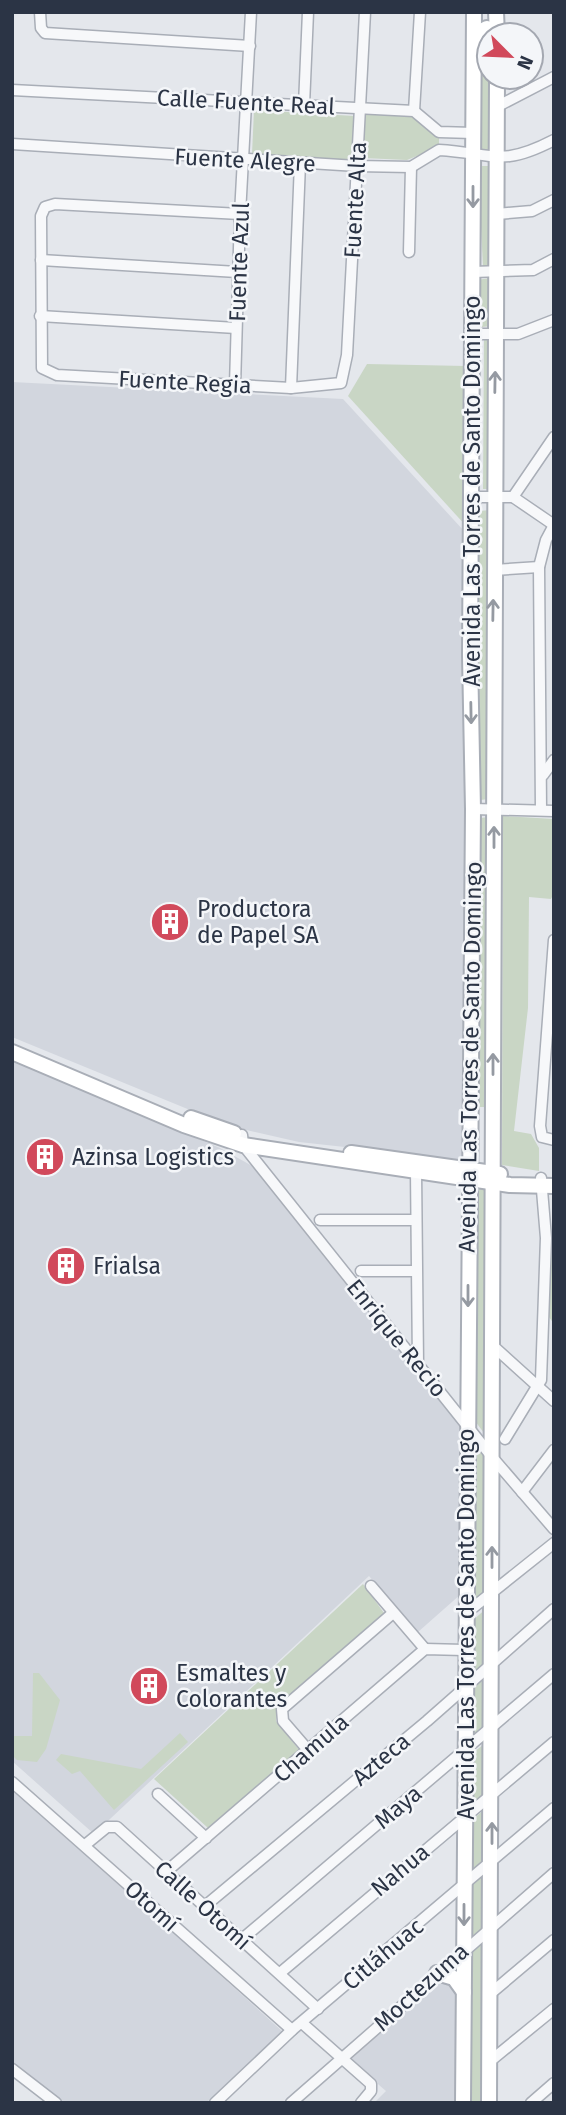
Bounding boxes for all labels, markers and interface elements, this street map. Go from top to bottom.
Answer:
north arrow [475,21,545,91]
text: N [512,52,538,73]
street label: Calle Fuente Real [156,83,336,121]
street label: Fuente Alta [338,141,372,259]
street label: Fuente Alegre [174,142,316,178]
one-way arrow [466,185,480,208]
street label: Fuente Azul [223,202,255,322]
street label: Avenida Las Torres de Santo Domingo [458,295,486,687]
street label: Fuente Regia [118,365,252,399]
one-way arrow [488,371,502,394]
one-way arrow [487,598,500,621]
one-way arrow [464,701,478,724]
one-way arrow [487,826,501,849]
street label: Avenida Las Torres de Santo Domingo [453,861,487,1253]
place label: Productora de Papel SA [197,895,319,949]
building icon: Productora de Papel SA [149,901,191,943]
one-way arrow [486,1053,500,1076]
building icon: Azinsa Logistics [24,1136,66,1178]
place label: Azinsa Logistics [72,1143,234,1171]
building icon: Frialsa [45,1245,87,1287]
place label: Frialsa [93,1252,161,1280]
street label: Enrique Recio [341,1273,453,1403]
one-way arrow [461,1284,475,1307]
street label: Avenida Las Torres de Santo Domingo [452,1428,480,1820]
one-way arrow [485,1545,499,1568]
place label: Esmaltes y Colorantes [176,1659,287,1713]
building icon: Esmaltes y Colorantes [128,1665,170,1707]
street label: Chamula [268,1708,354,1788]
street label: Azteca [346,1727,416,1791]
street label: Maya [368,1779,428,1835]
one-way arrow [485,1822,499,1845]
street label: Nahua [365,1838,435,1902]
street label: Calle Otomí [149,1854,257,1956]
street label: Otomí [119,1874,185,1938]
one-way arrow [457,1903,471,1926]
street label: Citláhuac [337,1912,429,1996]
street label: Moctezuma [368,1937,474,2037]

